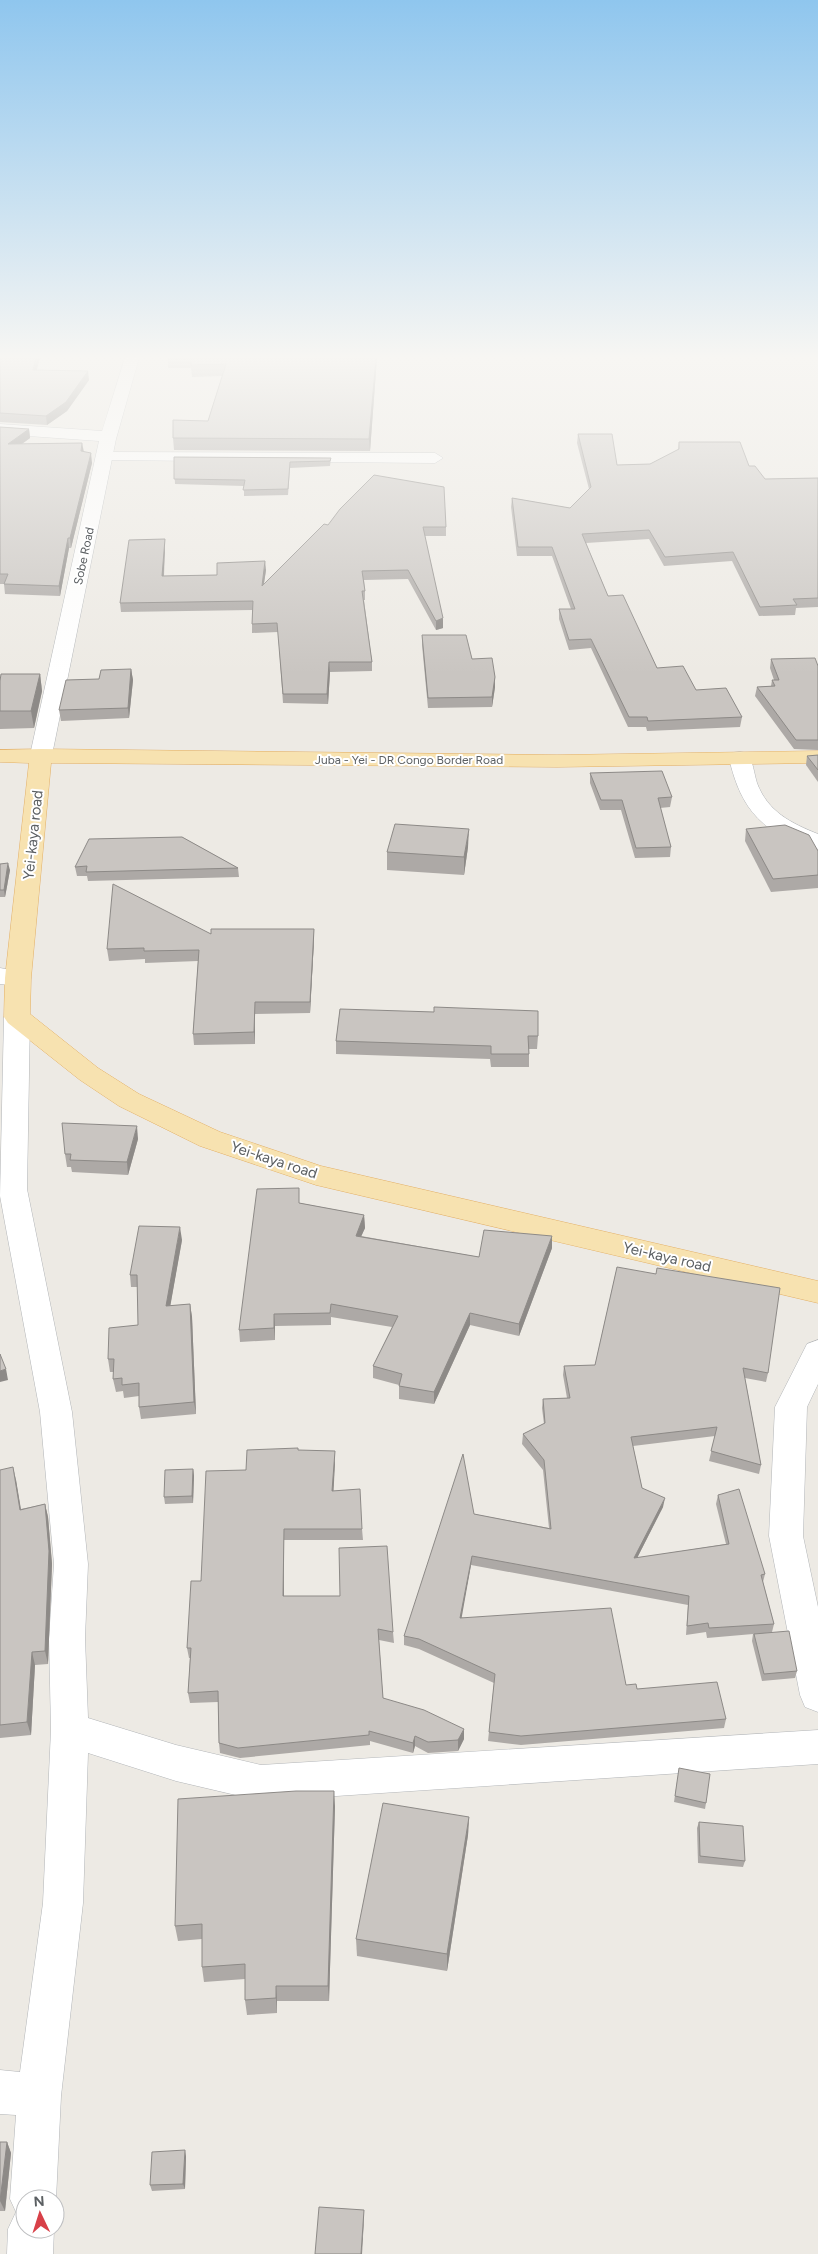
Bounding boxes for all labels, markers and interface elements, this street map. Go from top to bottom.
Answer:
street label: Sobe Road [71,526,97,586]
street label: Juba - Yei - DR Congo Border Road [315,753,503,767]
street label: Yei-kaya road [19,789,47,881]
street label: Yei-kaya road [228,1138,320,1182]
street label: Yei-kaya road [621,1238,713,1276]
north arrow [15,2189,65,2239]
text: N [33,2193,45,2210]

